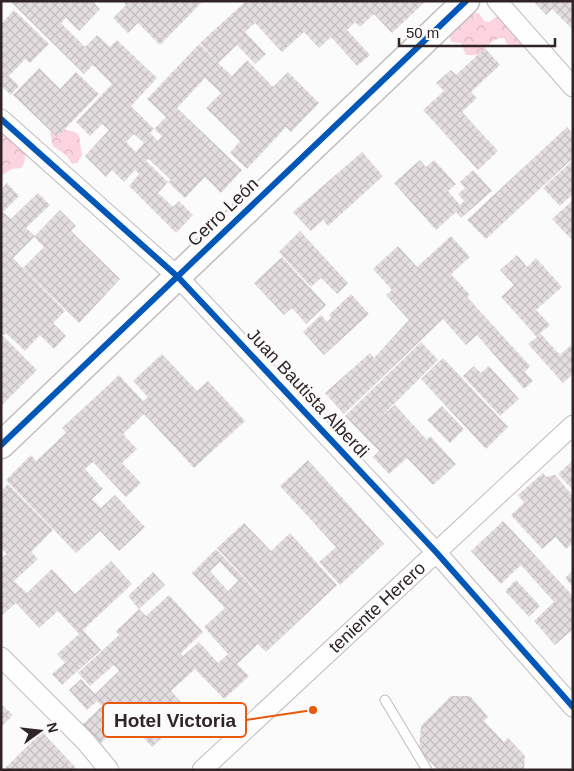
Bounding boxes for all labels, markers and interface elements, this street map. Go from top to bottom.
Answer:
scale bar [399,15,555,47]
text: 50 m [406,24,439,41]
street label: Cerro León [184,174,262,250]
street label: Juan Bautista Alberdi [243,324,373,462]
street label: teniente Herero [325,558,429,657]
callout: Hotel Victoria [103,703,246,737]
north arrow [15,706,65,756]
text: Hotel Victoria [114,710,236,731]
text: N [44,721,62,735]

